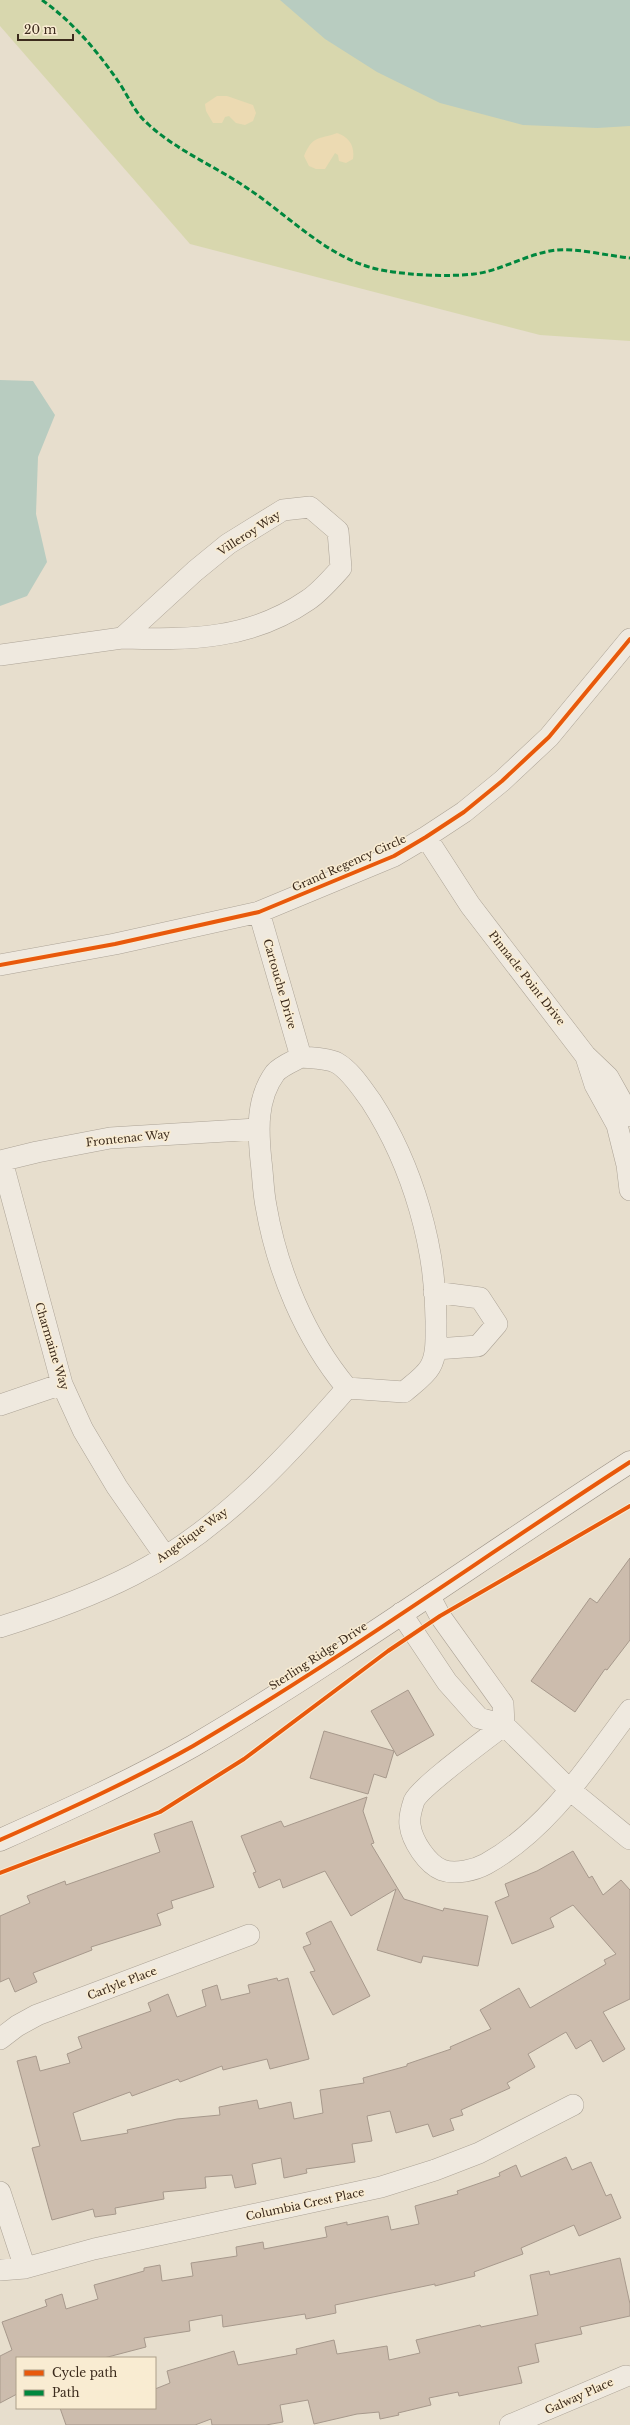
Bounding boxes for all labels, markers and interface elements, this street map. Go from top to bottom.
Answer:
scale bar [18,16,73,42]
text: 20 m [24,22,56,37]
street label: Villeroy Way [214,507,283,559]
street label: Grand Regency Circle [290,831,408,895]
street label: Pinnacle Point Drive [486,928,568,1028]
street label: Cartouche Drive [260,937,300,1031]
street label: Frontenac Way [85,1127,171,1149]
street label: Charmaine Way [32,1301,72,1391]
street label: Angelique Way [153,1504,230,1566]
street label: Sterling Ridge Drive [266,1619,370,1693]
street label: Carlyle Place [85,1963,159,2003]
street label: Columbia Crest Place [244,2185,366,2223]
legend [16,2357,156,2409]
text: Cycle path [52,2365,117,2380]
street label: Galway Place [543,2375,615,2417]
text: Path [52,2385,80,2400]

